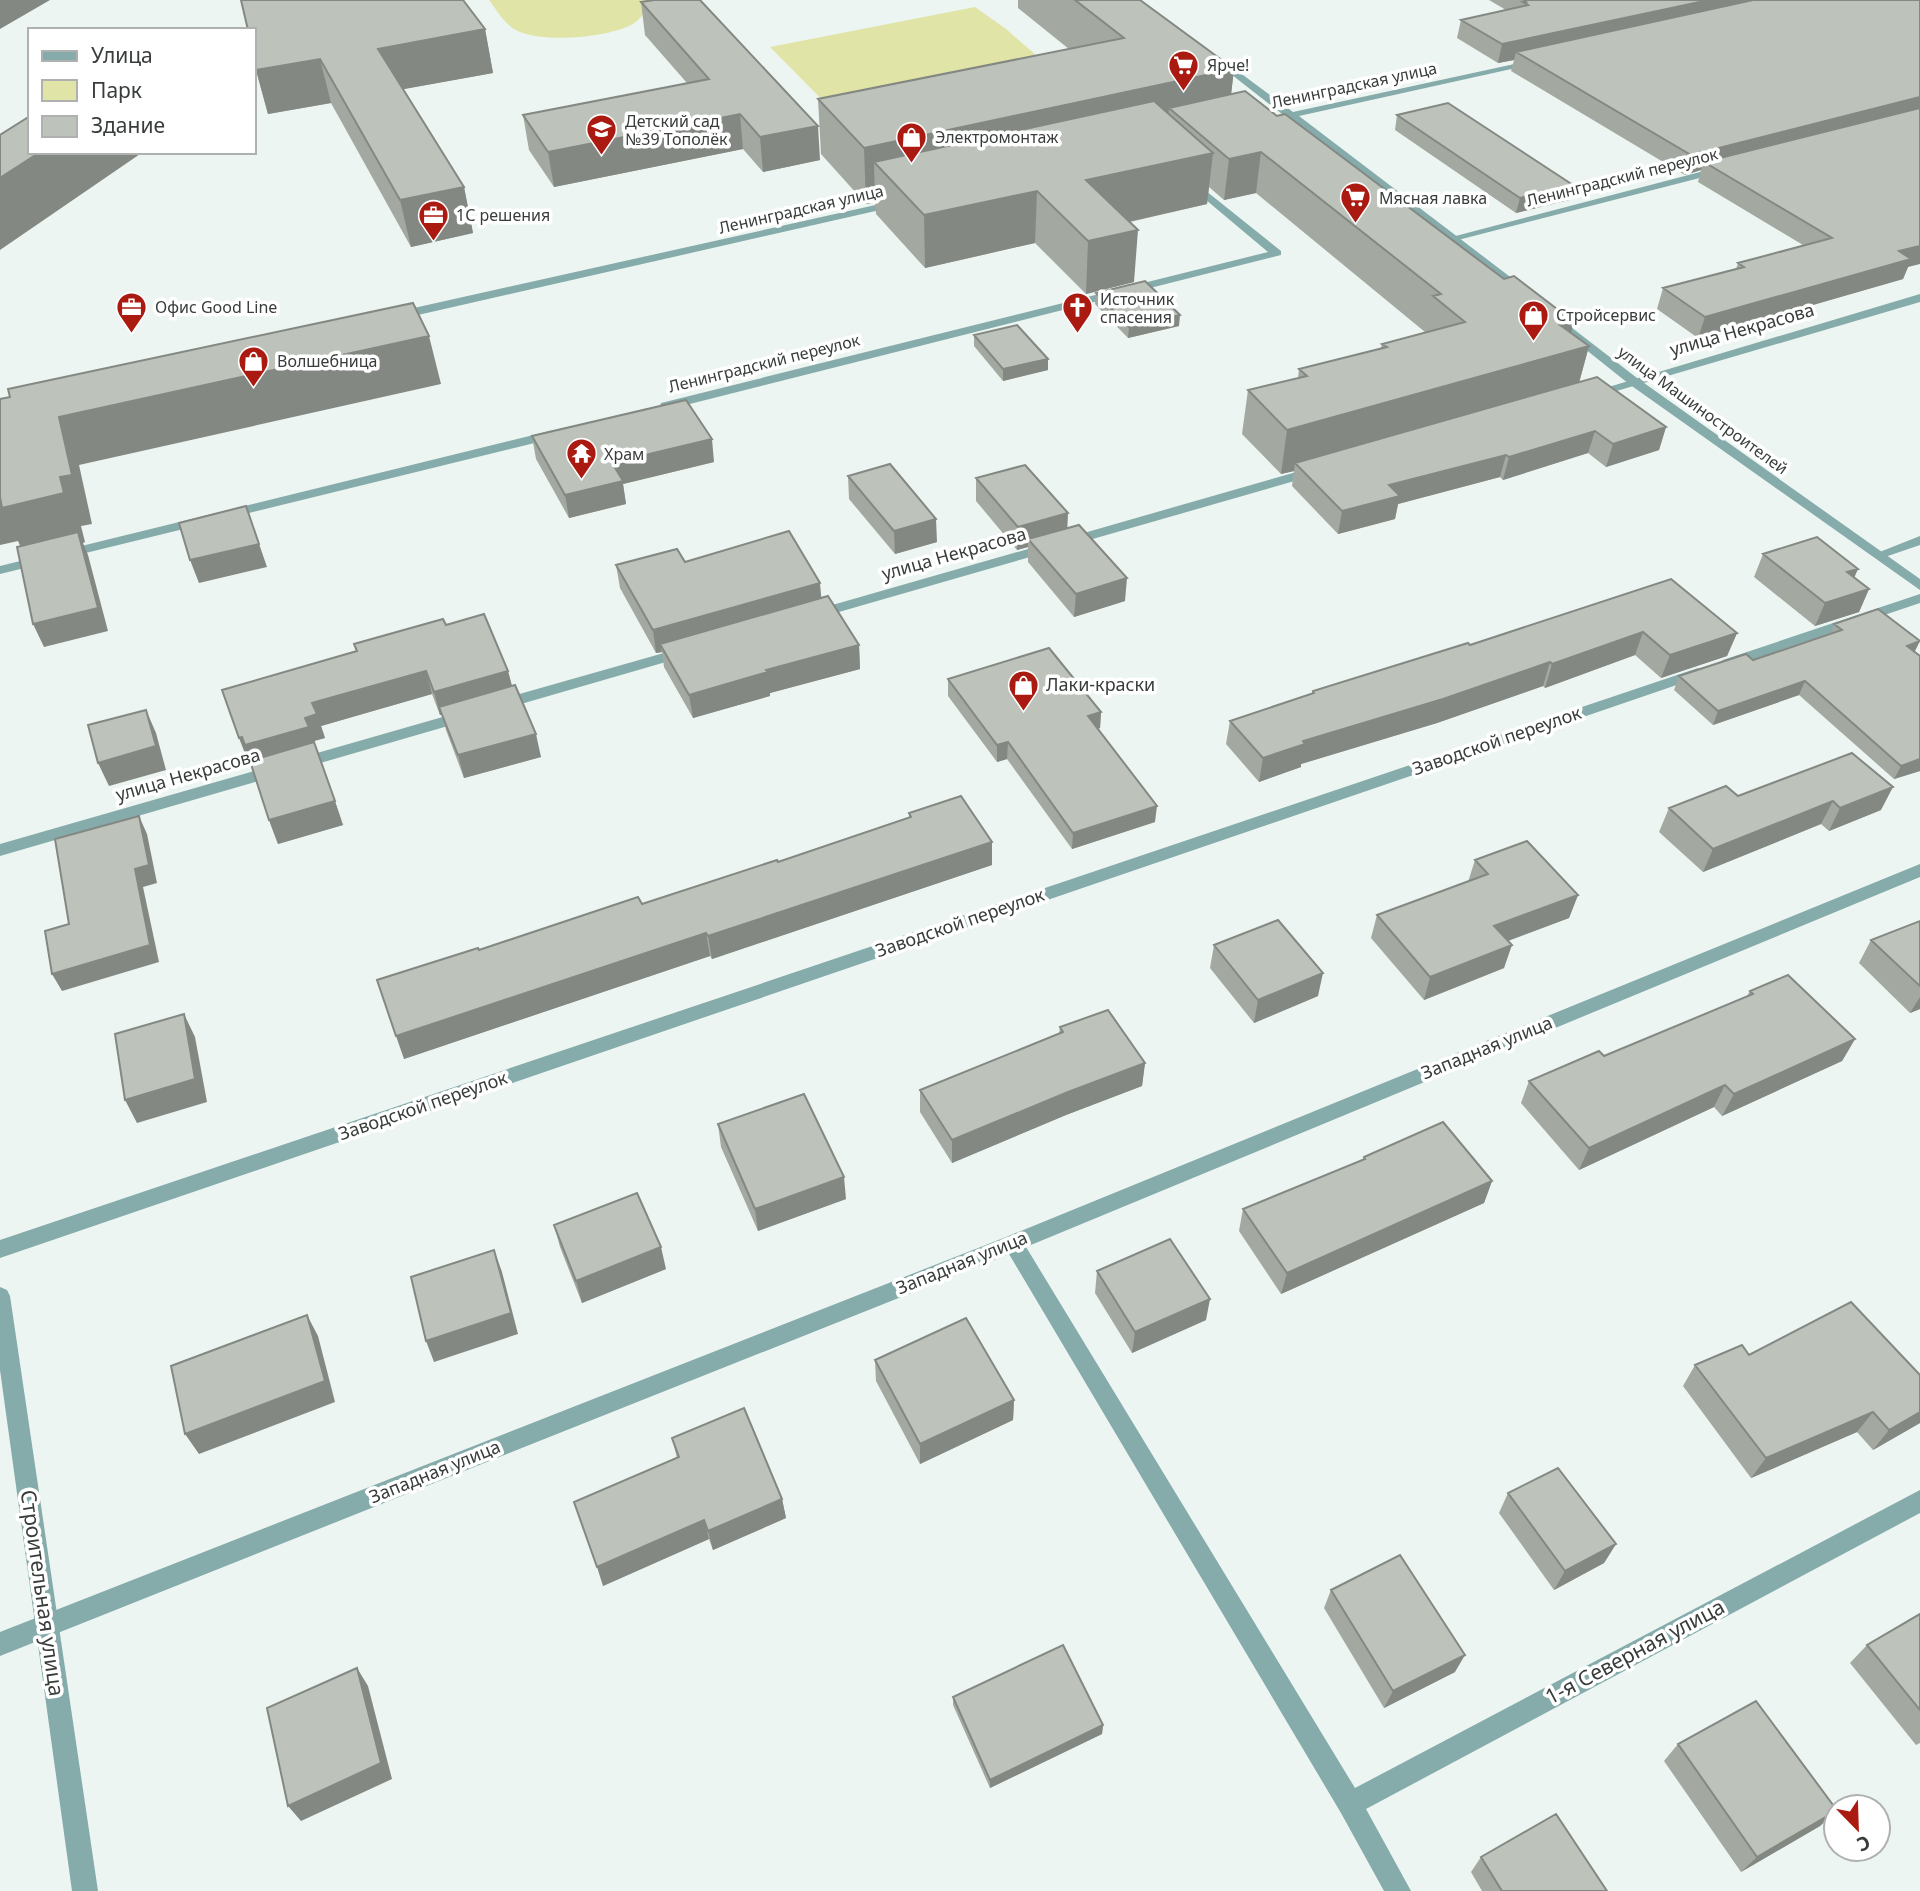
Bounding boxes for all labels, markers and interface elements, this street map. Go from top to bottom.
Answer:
legend [28,28,256,154]
text: Улица [91,41,153,69]
supermarket icon: Ярче! [1167,48,1201,92]
place label: Ярче! [1207,54,1249,76]
street label: Ленинградская улица [1269,57,1439,113]
text: Парк [91,76,142,104]
place label: Детский сад №39 Тополёк [625,110,728,150]
text: Здание [91,111,165,139]
school or university icon: Детский сад №39 Тополёк [585,113,619,157]
shop icon: Электромонтаж [895,120,929,164]
place label: Электромонтаж [935,126,1059,148]
street label: Ленинградский переулок [1524,142,1721,211]
street label: Ленинградская улица [716,179,886,239]
supermarket icon: Мясная лавка [1339,181,1373,225]
place label: Мясная лавка [1379,187,1487,209]
office icon: 1С решения [416,198,450,242]
place label: 1С решения [456,204,550,226]
place label: Источник спасения [1100,288,1175,328]
office icon: Офис Good Line [115,290,149,334]
church icon: Источник спасения [1060,291,1094,335]
place label: Офис Good Line [155,296,277,318]
street label: улица Некрасова [1667,297,1817,361]
shop icon: Стройсервис [1516,298,1550,342]
place label: Стройсервис [1556,304,1656,326]
street label: Ленинградский переулок [666,328,863,397]
street label: улица Машиностроителей [1614,341,1792,479]
shop icon: Волшебница [237,344,271,388]
place label: Волшебница [277,350,377,372]
temple icon: Храм [564,437,598,481]
place label: Храм [604,443,644,465]
street label: улица Некрасова [879,521,1029,585]
shop icon: Лаки-краски [1006,668,1040,712]
place label: Лаки-краски [1046,672,1155,696]
street label: Заводской переулок [1409,700,1585,780]
street label: улица Некрасова [113,742,263,806]
street label: Заводской переулок [872,882,1048,962]
street label: Западная улица [1418,1010,1556,1084]
street label: Заводской переулок [335,1065,511,1145]
street label: Западная улица [893,1225,1031,1299]
street label: Западная улица [366,1434,504,1508]
street label: Строительная улица [15,1488,71,1698]
street label: 1-я Северная улица [1540,1592,1729,1710]
north arrow [1822,1793,1892,1863]
text: С [1853,1829,1874,1858]

